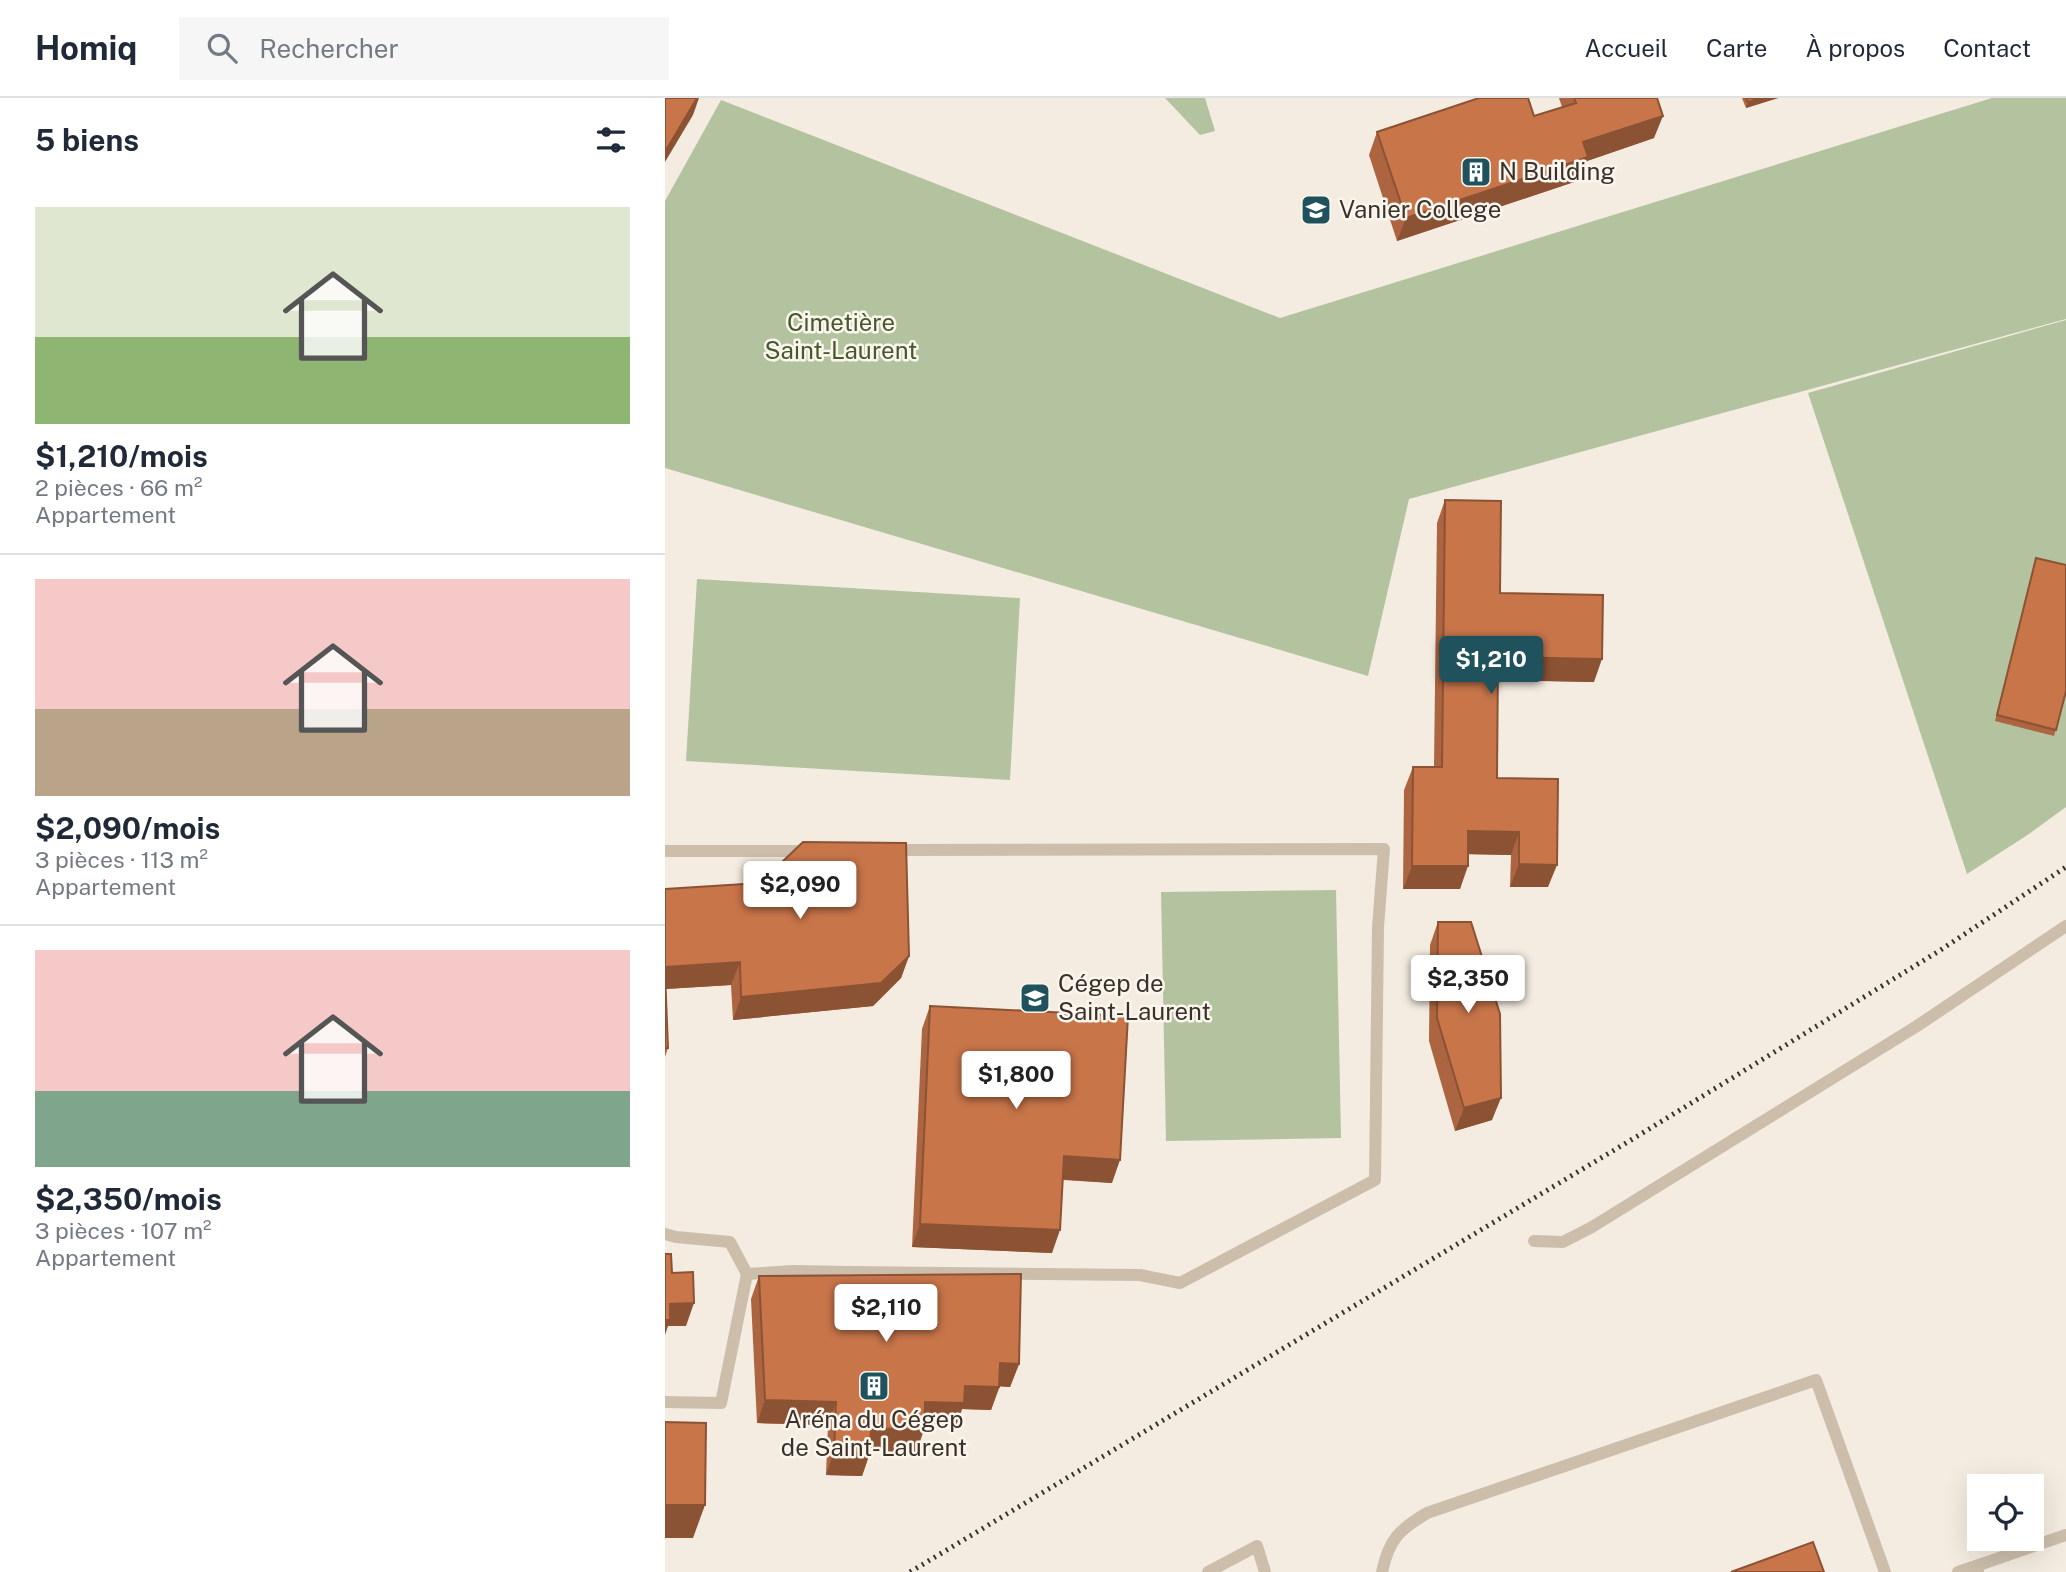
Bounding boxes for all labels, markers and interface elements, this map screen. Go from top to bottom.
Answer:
search box [179,17,669,80]
text: Homiq [35,29,137,67]
icon: search [203,29,241,67]
text: Rechercher [259,33,399,64]
text: Accueil [1585,34,1668,62]
text: Carte [1706,34,1767,62]
text: À propos [1805,34,1905,62]
text: Contact [1943,34,2031,62]
icon: filters [592,121,630,159]
text: 5 biens [35,122,139,158]
building icon: N Building [1459,155,1493,189]
place label: N Building [1499,157,1615,185]
school or university icon: Vanier College [1299,193,1333,227]
place label: Vanier College [1339,195,1501,223]
icon: home [270,253,396,379]
park label: Cimetière Saint-Laurent [765,308,917,364]
text: $1,210/mois [35,438,208,474]
text: 2 pièces · 66 m² [35,474,202,501]
text: Appartement [35,501,176,528]
icon: home [270,625,396,751]
pin: $1,210 [1434,636,1548,696]
text: $1,210 [1455,645,1527,672]
text: $2,090/mois [35,810,220,846]
text: 3 pièces · 113 m² [35,846,208,873]
pin: $2,090 [743,862,857,921]
text: $2,090 [759,870,841,897]
text: Appartement [35,873,176,900]
pin: $2,350 [1411,956,1525,1015]
text: $2,350 [1427,964,1509,991]
place label: Cégep de Saint-Laurent [1058,969,1211,1025]
school or university icon: Cégep de Saint-Laurent [1018,981,1052,1015]
icon: home [270,996,396,1122]
pin: $1,800 [959,1052,1073,1111]
text: $1,800 [978,1060,1054,1087]
text: $2,350/mois [35,1181,222,1217]
text: 3 pièces · 107 m² [35,1217,212,1244]
text: Appartement [35,1244,176,1271]
pin: $2,110 [829,1284,943,1344]
text: $2,110 [850,1293,922,1320]
building icon: Aréna du Cégep de Saint-Laurent [857,1369,891,1403]
place label: Aréna du Cégep de Saint-Laurent [781,1405,967,1461]
map controls [1967,1474,2044,1551]
button: locate [1967,1474,2044,1551]

